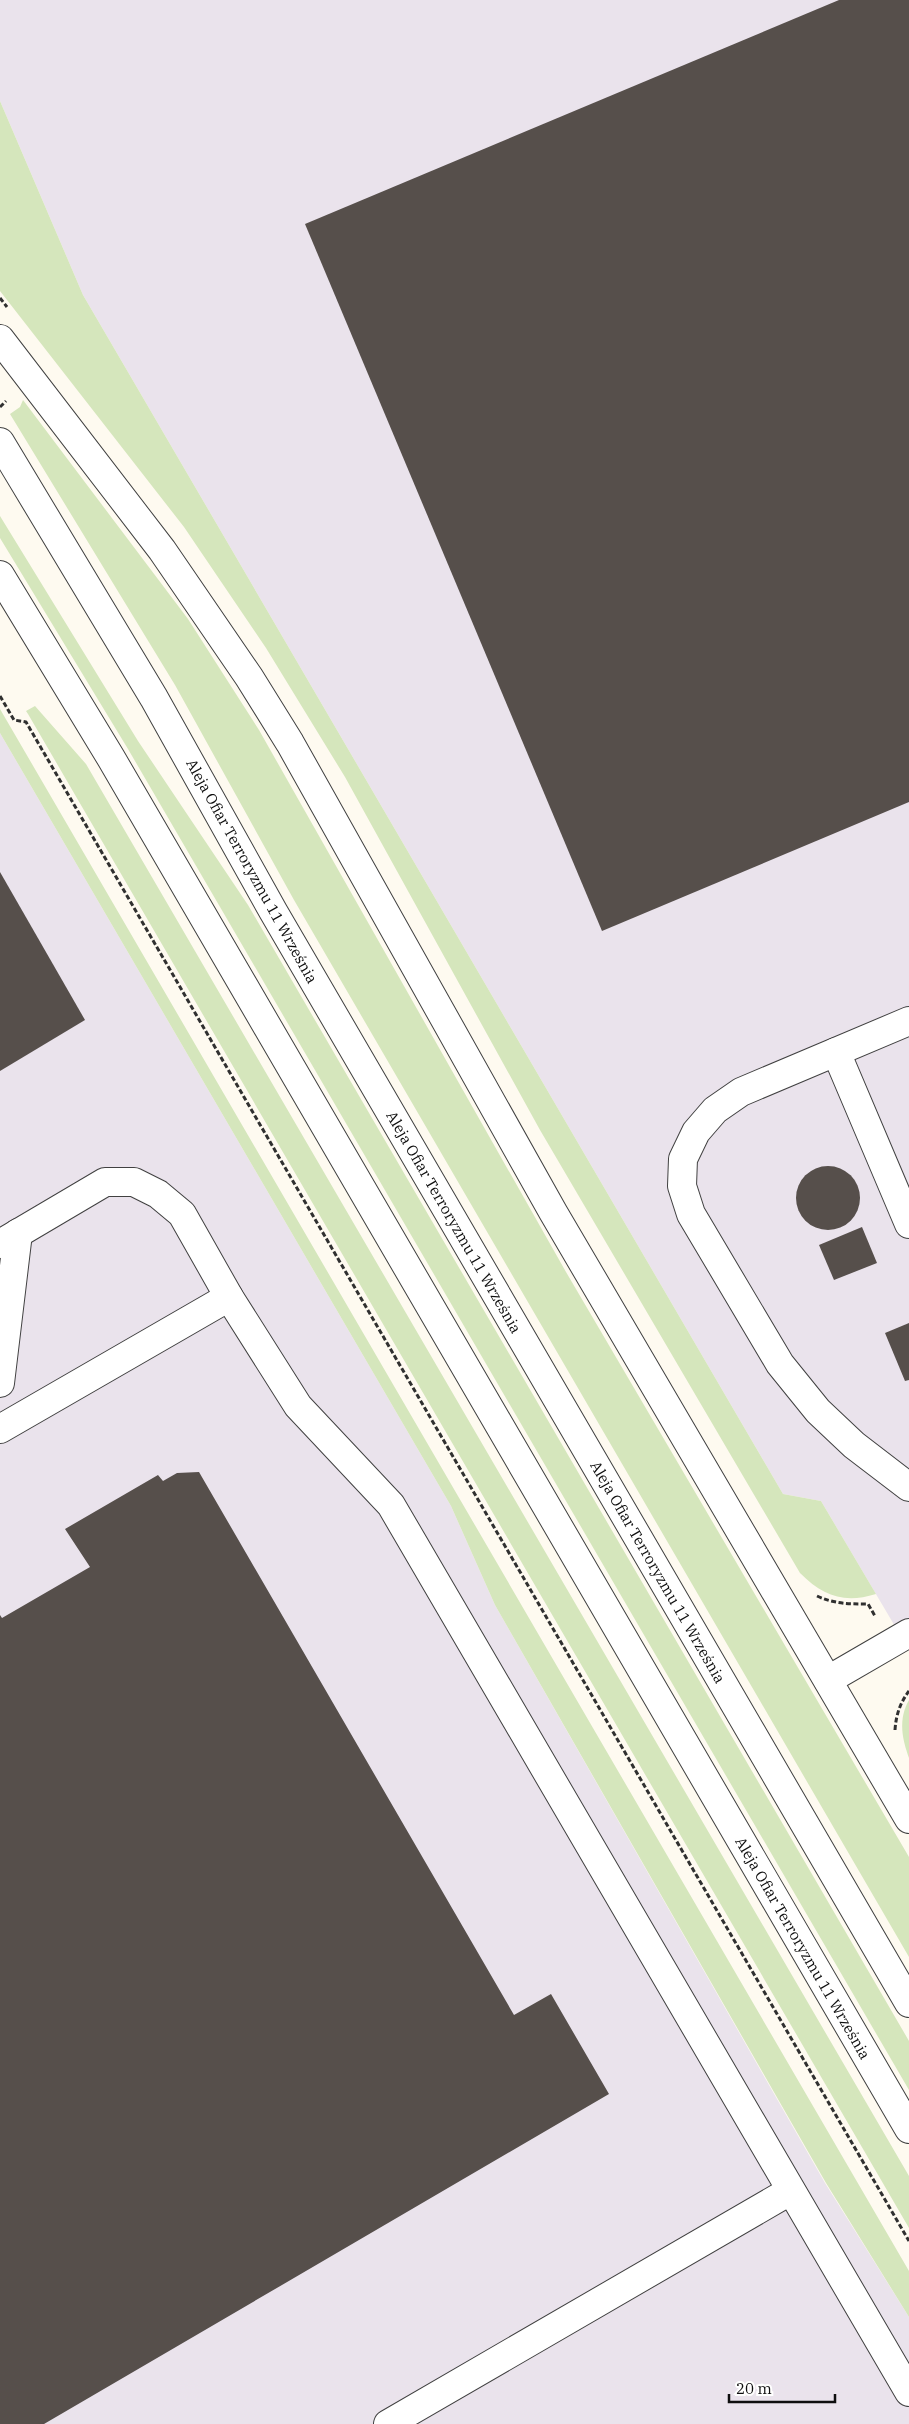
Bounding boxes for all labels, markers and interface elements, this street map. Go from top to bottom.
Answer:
street label: Aleja Ofiar Terroryzmu 11 Września [182,755,322,987]
street label: Aleja Ofiar Terroryzmu 11 Września [382,1107,526,1337]
street label: Aleja Ofiar Terroryzmu 11 Września [586,1457,730,1687]
street label: Aleja Ofiar Terroryzmu 11 Września [731,1833,875,2063]
scale bar [729,2372,835,2404]
text: 20 m [736,2379,772,2398]

